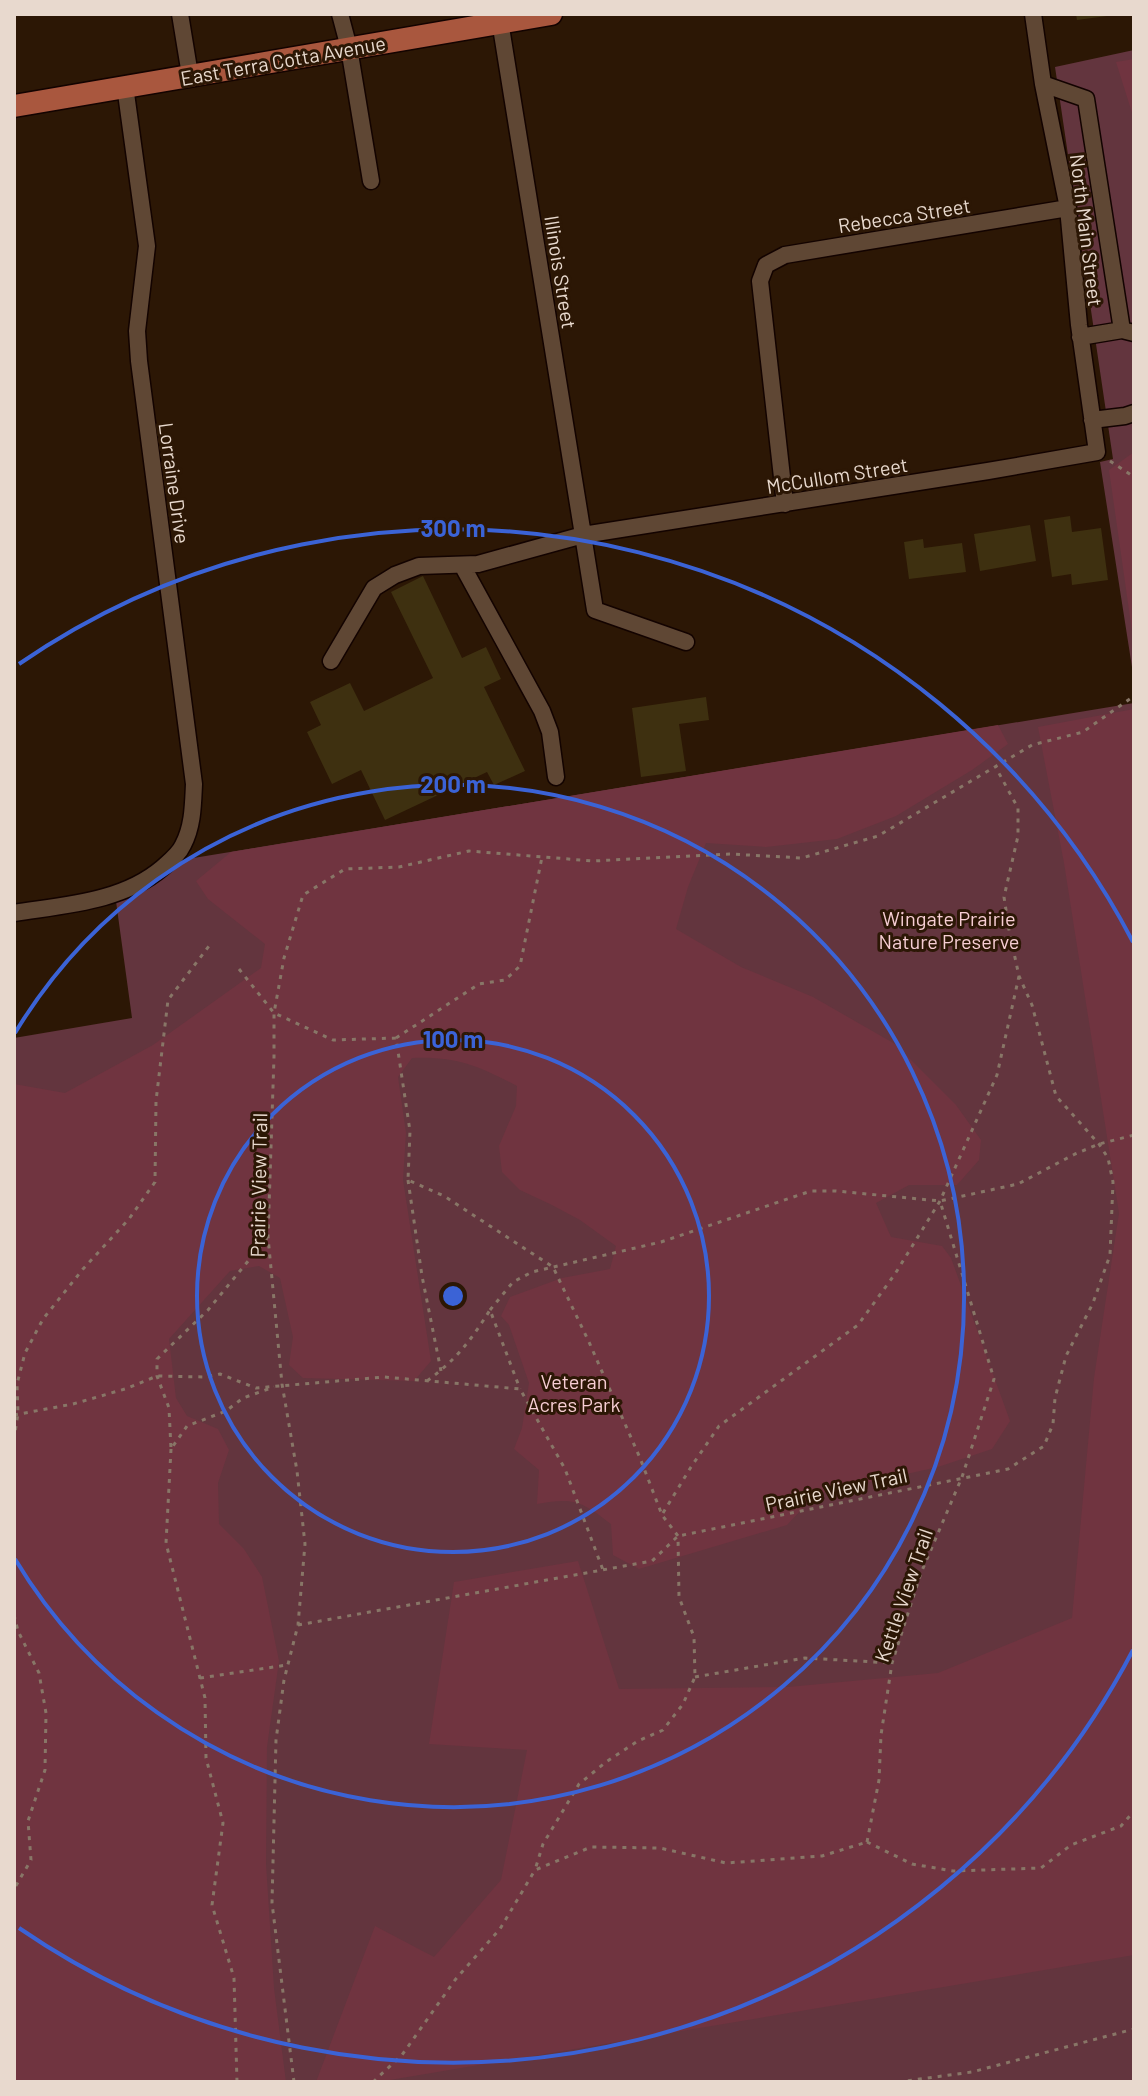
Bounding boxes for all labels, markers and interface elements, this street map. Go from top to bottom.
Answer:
street label: East Terra Cotta Avenue [179,30,387,90]
street label: North Main Street [1066,153,1108,307]
street label: Rebecca Street [836,193,972,237]
street label: Illinois Street [540,214,582,330]
street label: Lorraine Drive [155,421,195,545]
street label: McCullom Street [765,452,909,498]
text: 300 m [420,513,486,542]
text: 200 m [420,769,486,798]
park label: Wingate Prairie Nature Preserve [879,906,1019,953]
text: 100 m [423,1024,483,1053]
street label: Prairie View Trail [245,1112,271,1258]
centre of rings [439,1282,467,1310]
park label: Veteran Acres Park [528,1369,620,1416]
street label: Prairie View Trail [763,1462,909,1516]
street label: Kettle View Trail [869,1525,937,1665]

